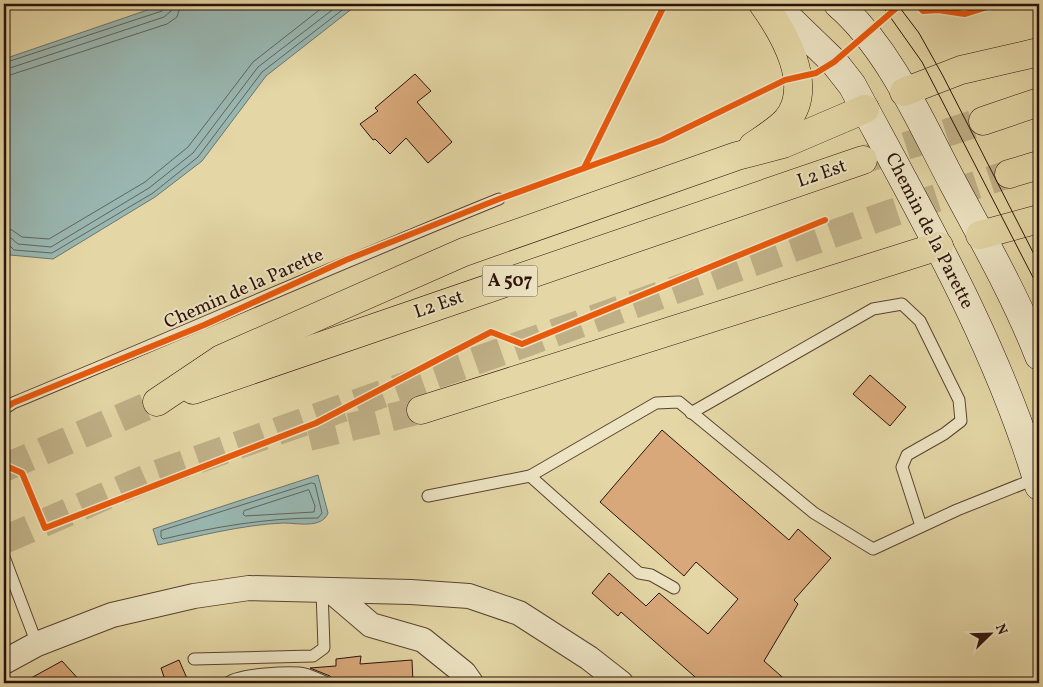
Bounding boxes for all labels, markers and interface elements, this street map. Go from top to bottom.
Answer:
street label: Chemin de la Parette [878,148,980,314]
street label: L2 Est [794,153,851,195]
street label: Chemin de la Parette [160,242,328,336]
road number: A 507 [482,266,538,296]
street label: L2 Est [411,284,468,326]
north arrow [966,610,1016,660]
text: N [990,621,1011,638]

